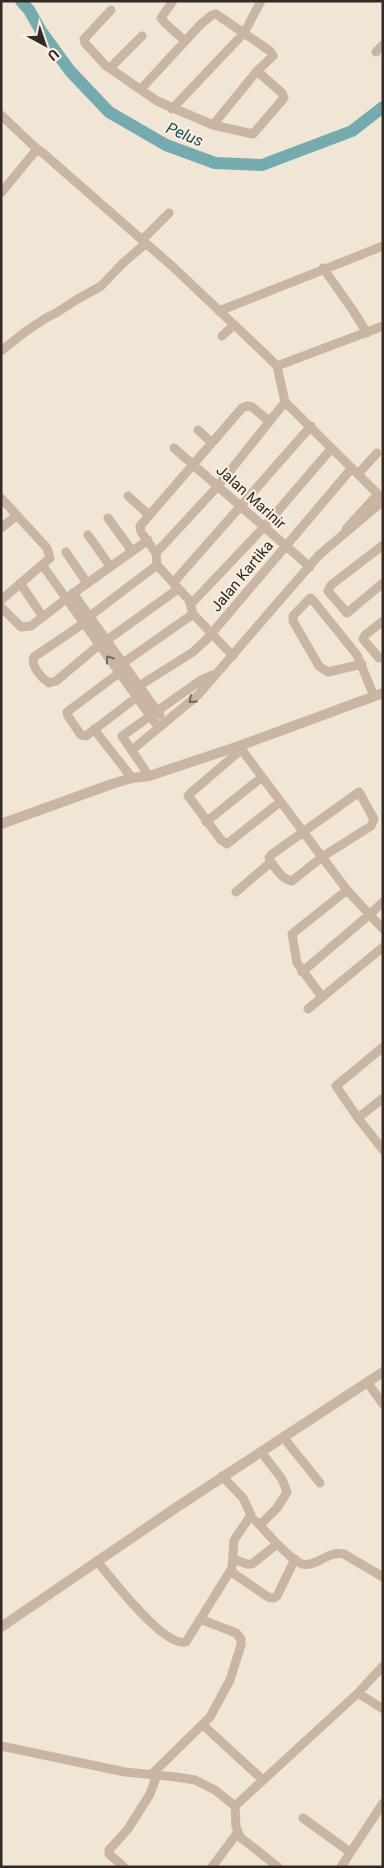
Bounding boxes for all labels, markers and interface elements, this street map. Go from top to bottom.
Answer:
north arrow [20,20,70,70]
text: U [45,46,62,64]
water label: Pelus [163,118,206,151]
street label: Jalan Marinir [213,461,289,533]
street label: Jalan Kartika [207,537,277,615]
one-way arrow [106,655,115,665]
one-way arrow [188,694,197,703]

